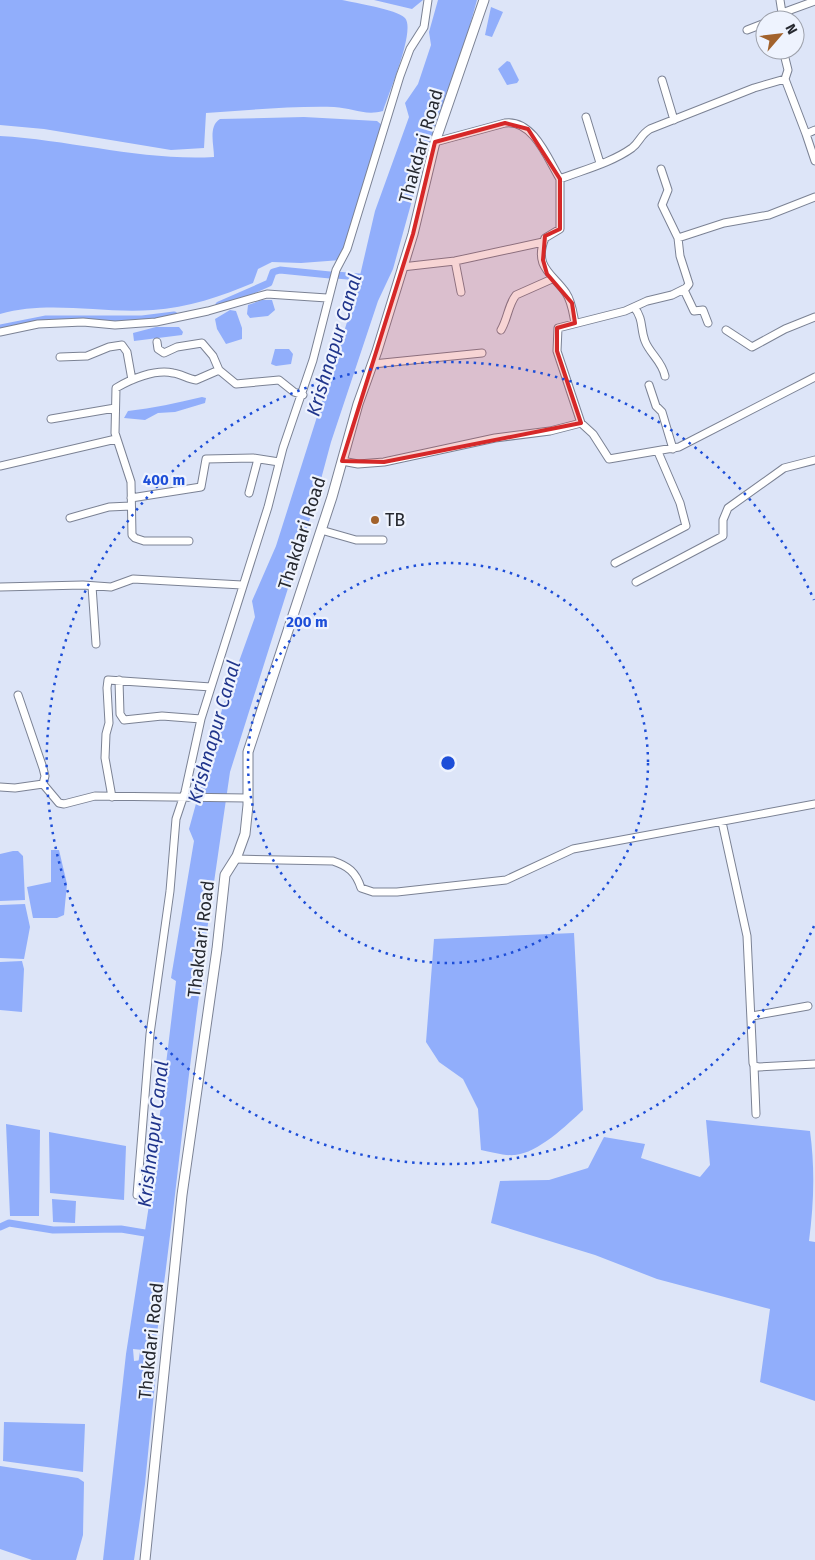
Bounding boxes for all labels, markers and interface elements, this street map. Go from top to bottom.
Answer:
north arrow [755,10,805,60]
text: N [781,21,801,37]
street label: Thakdari Road [394,86,448,206]
water label: Krishnapur Canal [301,271,367,419]
text: 400 m [143,471,185,489]
street label: Thakdari Road [273,474,331,592]
place label: TB [385,509,405,531]
marker: TB [369,514,381,526]
text: 200 m [286,613,328,631]
water label: Krishnapur Canal [183,658,245,806]
centre of rings [439,754,457,772]
street label: Thakdari Road [183,879,219,999]
water label: Krishnapur Canal [133,1059,173,1209]
street label: Thakdari Road [134,1281,168,1401]

